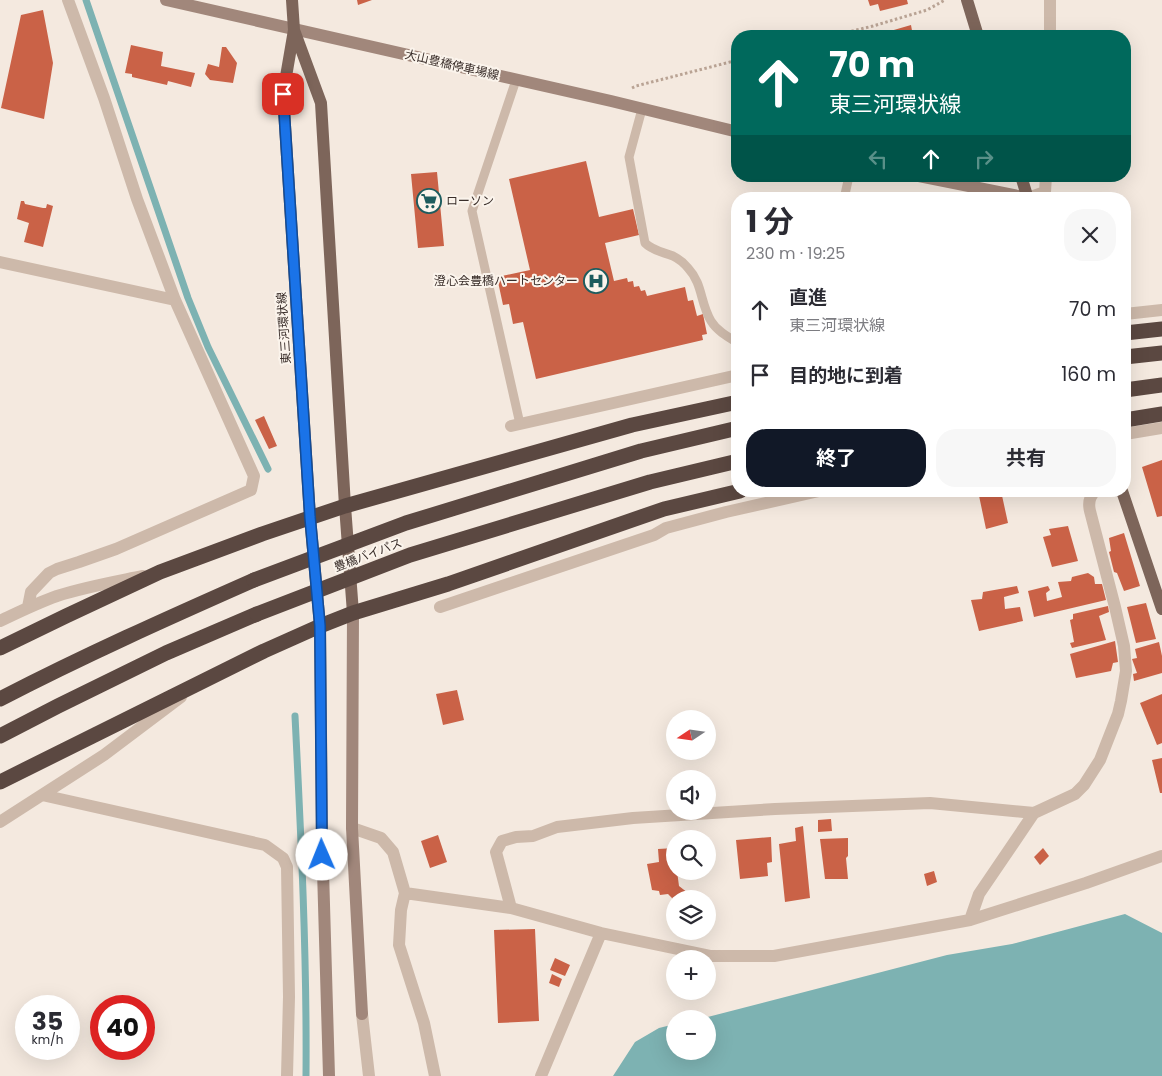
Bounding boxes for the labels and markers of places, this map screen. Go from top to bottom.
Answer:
pin [262,73,304,115]
supermarket icon: ローソン [416,188,442,214]
place label: ローソン [446,192,494,209]
hospital icon: 澄心会豊橋ハートセンター [583,268,609,294]
place label: 澄心会豊橋ハートセンター [434,272,578,289]

